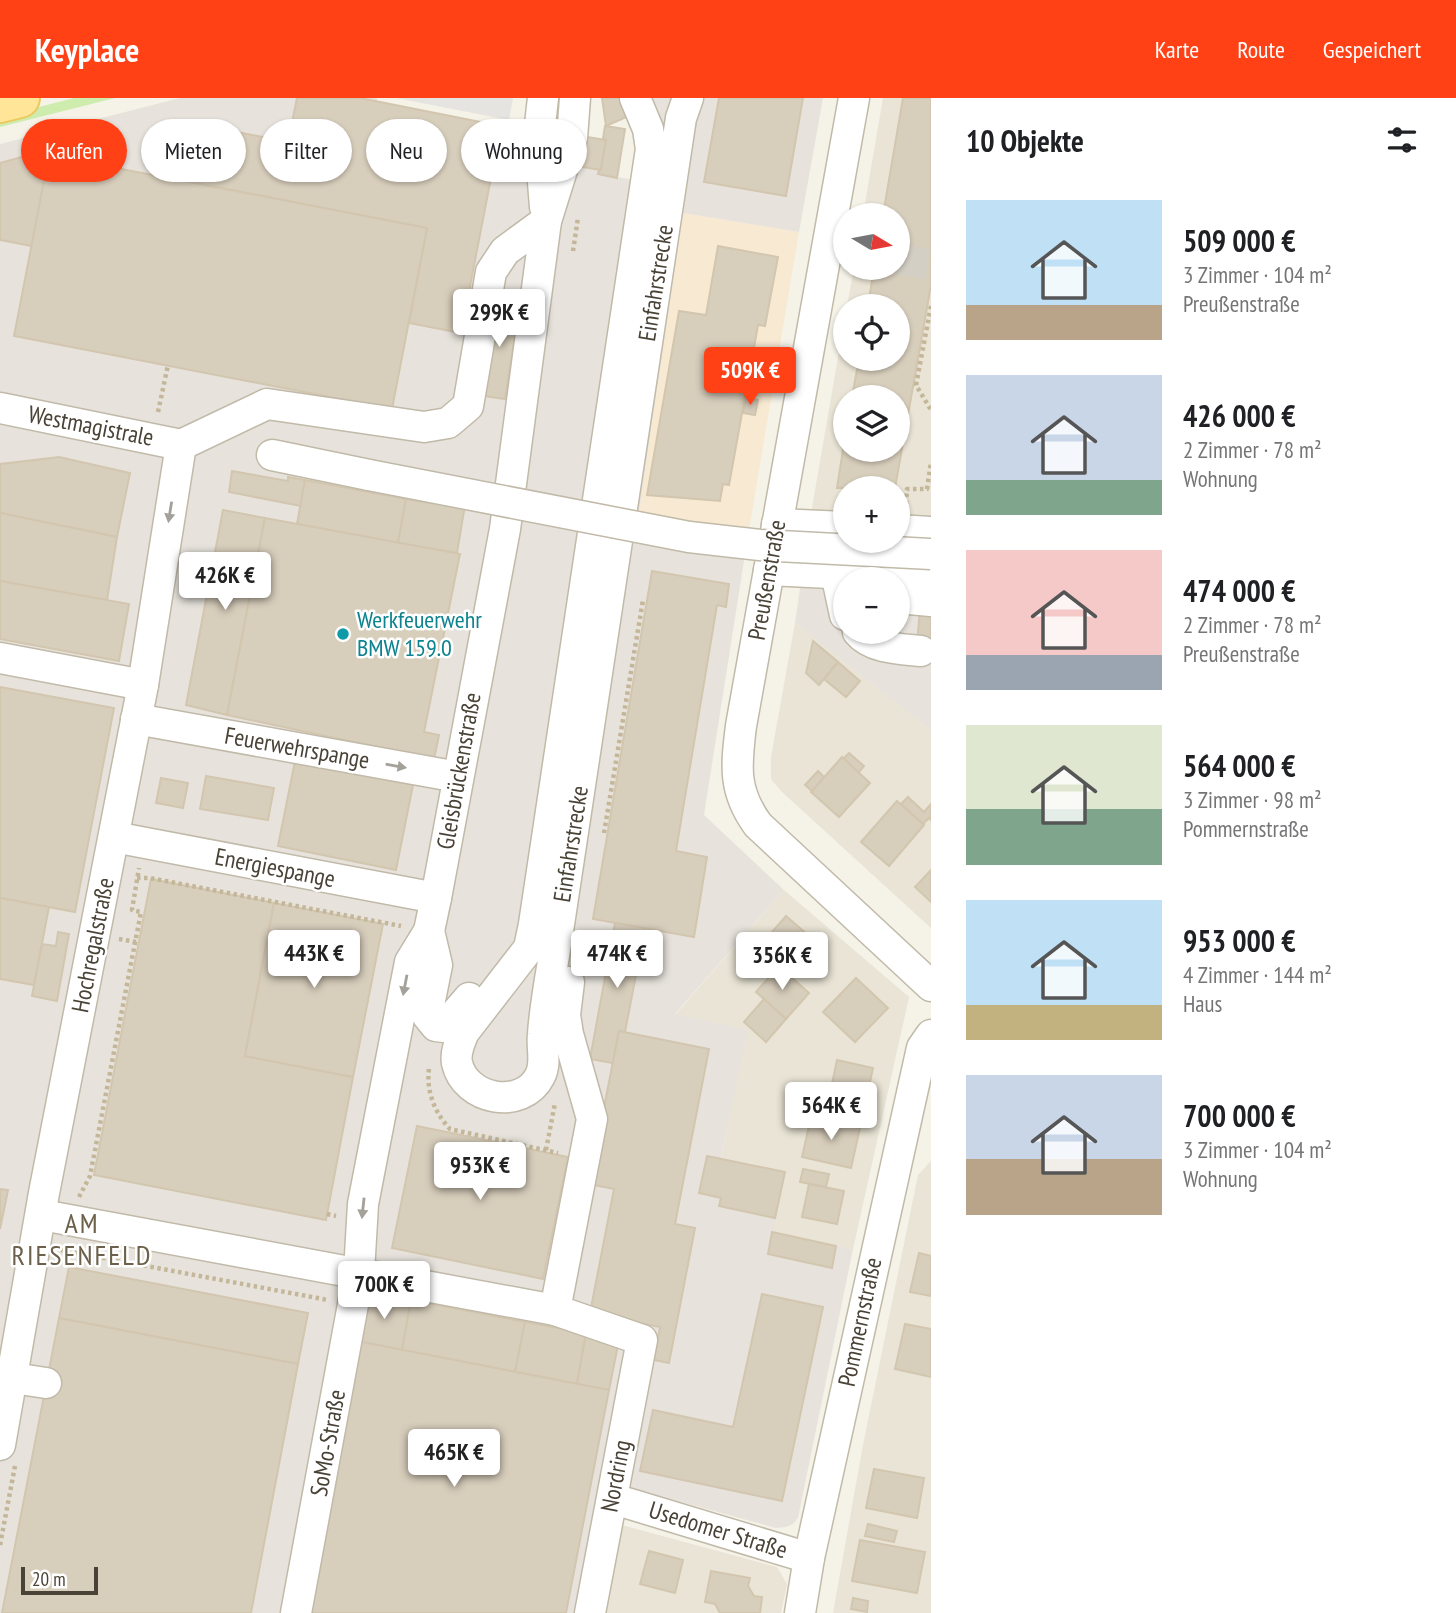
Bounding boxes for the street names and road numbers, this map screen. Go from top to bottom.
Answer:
street label: Einfahrstrecke [631,222,680,343]
street label: Westmagistrale [26,398,156,453]
street label: Preußenstraße [741,517,792,643]
street label: Gleisbrückenstraße [429,690,488,852]
street label: Feuerwehrspange [222,720,372,776]
street label: Einfahrstrecke [546,783,595,904]
street label: Energiespange [212,841,338,894]
street label: Hochregalstraße [64,875,121,1015]
street label: Pommernstraße [831,1254,888,1389]
street label: SoMo-Straße [303,1387,352,1499]
street label: Nordring [593,1437,638,1515]
street label: Usedomer Straße [645,1494,791,1565]

